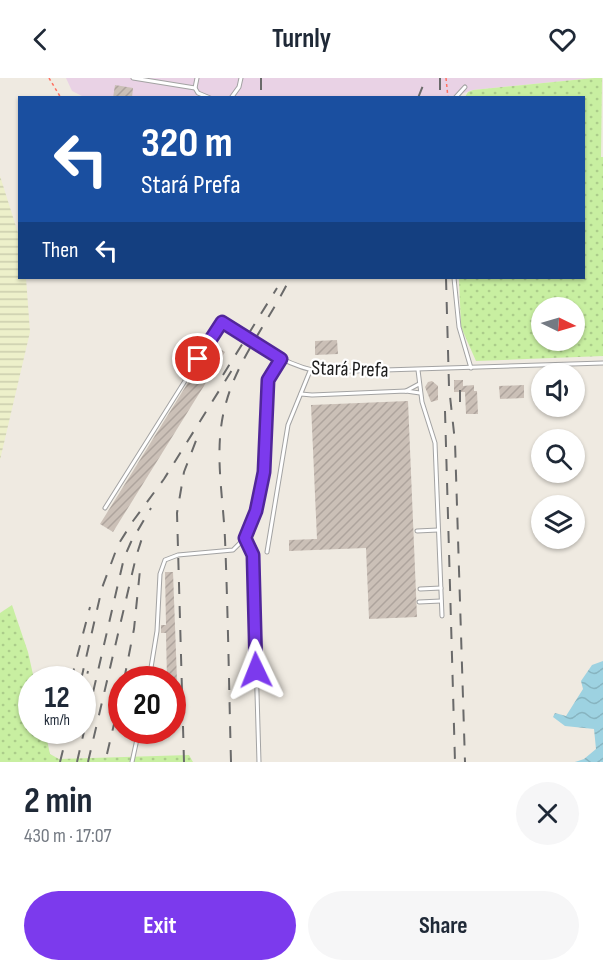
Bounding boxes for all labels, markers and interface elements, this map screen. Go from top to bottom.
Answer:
icon: back [24,23,57,56]
text: Turnly [272,23,331,55]
icon: heart [546,23,579,56]
text: 320 m [141,118,233,169]
icon: left [42,120,120,198]
text: Stará Prefa [141,169,241,201]
icon: left [90,234,123,267]
text: Then [42,237,78,264]
north arrow [531,297,585,351]
map controls [531,297,585,549]
pin [172,333,223,384]
icon: arrive [181,342,214,375]
street label: Stará Prefa [311,355,389,383]
button: sound [531,363,585,417]
button: search [531,429,585,483]
button: layers [531,495,585,549]
position arrow [224,638,288,702]
speed limit sign: 20 [108,666,186,744]
text: 12 [44,680,70,716]
text: km/h [44,711,70,730]
text: 2 min [24,780,93,823]
button: close [516,782,579,845]
text: 430 m · 17:07 [24,824,112,848]
button: Exit [24,891,296,960]
button: Share [308,891,579,960]

